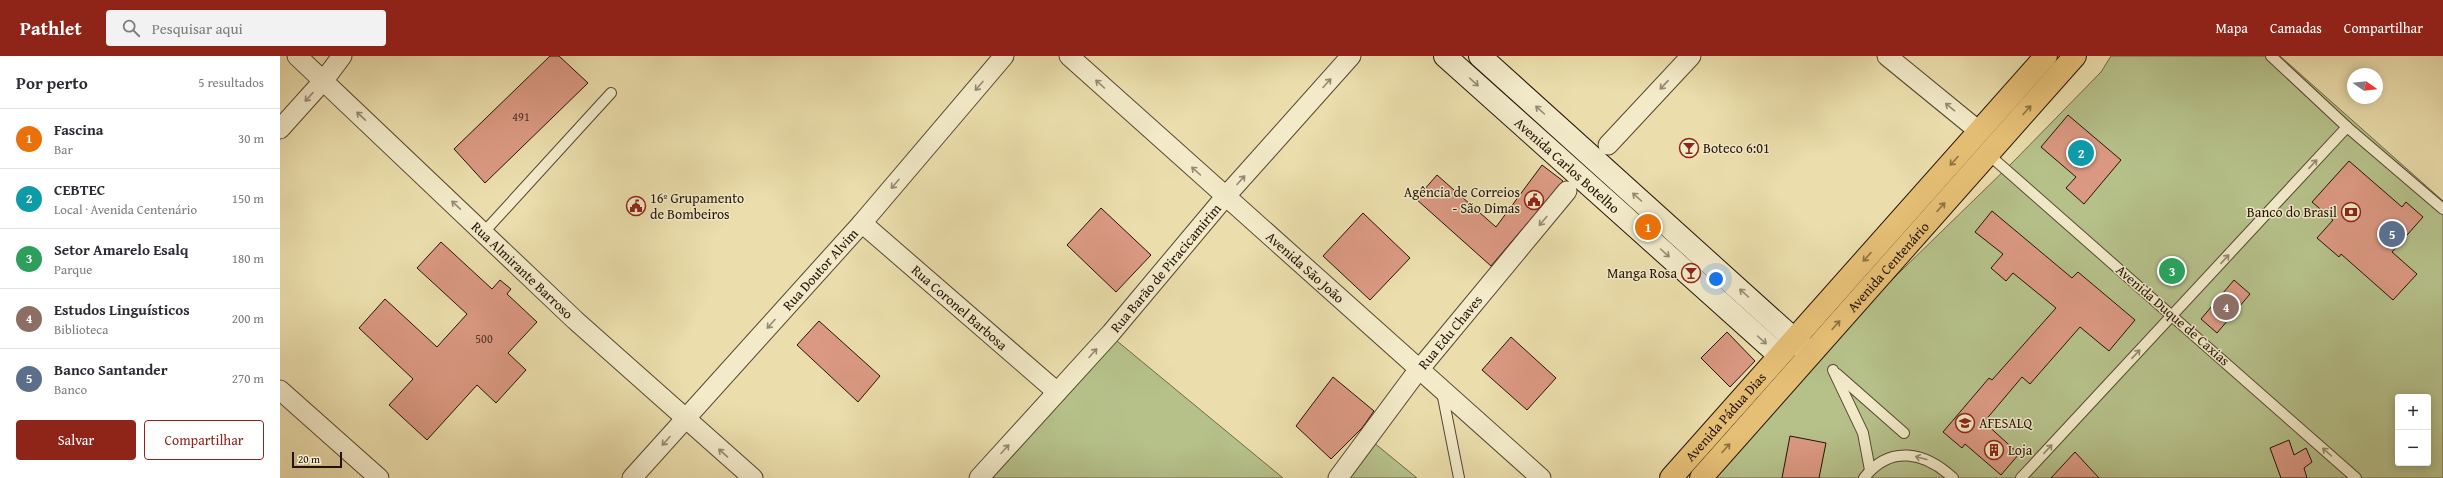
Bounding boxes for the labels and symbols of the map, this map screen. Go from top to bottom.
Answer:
north arrow [2347,68,2383,104]
one-way arrow [1469,77,1479,86]
one-way arrow [1322,78,1331,88]
one-way arrow [1095,79,1105,88]
one-way arrow [975,80,984,90]
one-way arrow [1659,80,1669,90]
one-way arrow [304,92,313,102]
one-way arrow [1944,103,1955,111]
one-way arrow [2023,104,2032,115]
one-way arrow [1535,105,1545,115]
house number: 491 [512,108,530,125]
one-way arrow [356,111,366,120]
street label: Avenida Carlos Botelho [1510,113,1624,218]
bar icon: Boteco 6:01 [1678,137,1700,159]
place label: Boteco 6:01 [1703,138,1770,158]
pin: 2 [2068,138,2094,168]
one-way arrow [1949,155,1958,166]
one-way arrow [2309,159,2318,169]
one-way arrow [1191,166,1201,176]
one-way arrow [1236,174,1245,185]
one-way arrow [890,179,899,190]
place label: Agência de Correios - São Dimas [1404,182,1520,218]
place label: 16º Grupamento de Bombeiros [650,188,744,224]
public building icon: Agência de Correios - São Dimas [1523,189,1545,211]
one-way arrow [1632,193,1642,202]
public building icon: 16º Grupamento de Bombeiros [625,195,647,217]
street label: Rua Barão de Piracicamirim [1106,199,1226,337]
one-way arrow [451,201,461,210]
bank icon: Banco do Brasil [2340,201,2362,223]
one-way arrow [1936,202,1946,212]
place label: Banco do Brasil [2247,202,2337,222]
pin: 1 [1635,212,1661,242]
one-way arrow [1538,215,1547,226]
street label: Rua Almirante Barroso [467,217,578,323]
street label: Avenida Centenário [1842,217,1934,317]
pin: 5 [2379,219,2405,249]
street label: Rua Doutor Alvim [778,223,863,315]
street label: Avenida São João [1262,227,1349,308]
one-way arrow [1660,249,1670,258]
one-way arrow [1862,252,1871,262]
one-way arrow [2220,253,2229,264]
pin: 3 [2159,256,2185,286]
street label: Rua Coronel Barbosa [907,260,1012,355]
street label: Avenida Duque de Caxias [2112,260,2234,370]
bar icon: Manga Rosa [1680,262,1702,284]
place label: Manga Rosa [1607,263,1677,283]
your location [1706,269,1726,289]
one-way arrow [1738,289,1749,298]
street label: Rua Edu Chaves [1413,291,1487,374]
pin: 4 [2213,292,2239,322]
one-way arrow [767,319,776,329]
one-way arrow [1832,320,1841,330]
house number: 500 [475,330,493,347]
one-way arrow [1757,335,1767,344]
one-way arrow [1088,348,1097,358]
one-way arrow [2131,349,2141,359]
street label: Avenida Pádua Dias [1680,368,1771,466]
school or university icon: AFESALQ [1954,412,1976,434]
place label: AFESALQ [1979,413,2034,433]
one-way arrow [661,436,670,446]
building icon: Loja [1983,439,2005,461]
place label: Loja [2008,440,2033,460]
one-way arrow [1721,443,1730,453]
one-way arrow [1000,444,1010,454]
one-way arrow [2043,444,2053,454]
one-way arrow [2322,447,2332,457]
one-way arrow [718,448,729,457]
scale bar [292,450,342,469]
one-way arrow [1914,453,1927,461]

